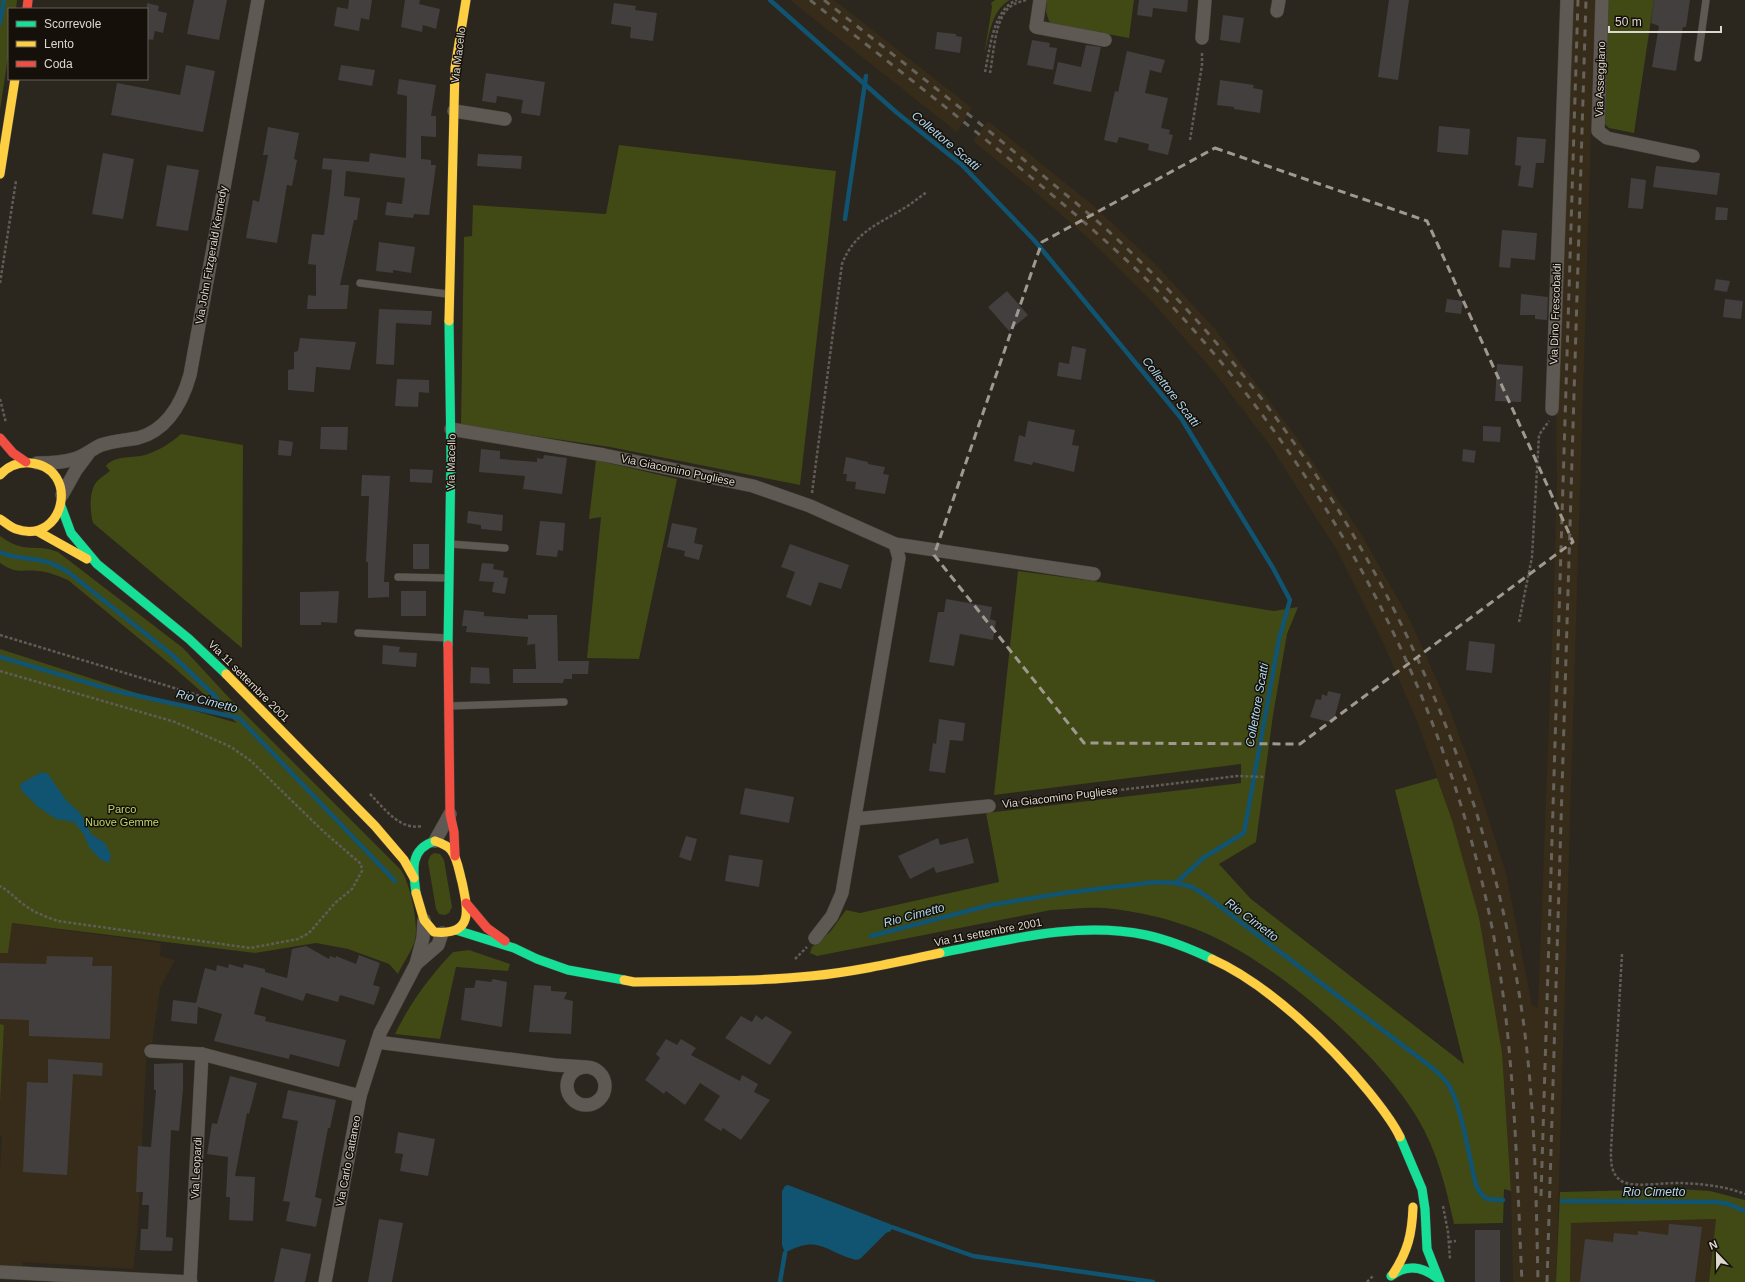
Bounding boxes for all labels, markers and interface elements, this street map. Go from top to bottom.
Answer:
legend [8,8,148,80]
scale bar [1609,8,1721,34]
text: 50 m [1615,15,1642,29]
text: Scorrevole [44,17,102,31]
street label: Via Macello [449,26,467,84]
text: Lento [44,37,74,51]
street label: Via Asseggiano [1593,41,1607,117]
text: Coda [44,57,73,71]
water label: Collettore Scatti [909,108,983,174]
street label: Via John Fitzgerald Kennedy [193,184,229,325]
street label: Via Dino Frescobaldi [1547,263,1563,365]
water label: Collettore Scatti [1139,354,1203,430]
street label: Via Macello [445,434,457,490]
street label: Via Giacomino Pugliese [620,452,736,488]
street label: Via 11 settembre 2001 [206,638,292,724]
water label: Collettore Scatti [1243,662,1271,748]
water label: Rio Cimetto [175,687,239,715]
street label: Via Giacomino Pugliese [1001,784,1119,810]
park label: Parco Nuove Gemme [85,803,159,828]
water label: Rio Cimetto [1223,896,1282,945]
water label: Rio Cimetto [882,900,946,930]
street label: Via 11 settembre 2001 [933,916,1043,948]
street label: Via Carlo Cattaneo [333,1114,363,1208]
street label: Via Leopardi [188,1137,204,1199]
water label: Rio Cimetto [1623,1185,1686,1199]
north arrow [1697,1234,1737,1274]
text: N [1707,1238,1719,1252]

